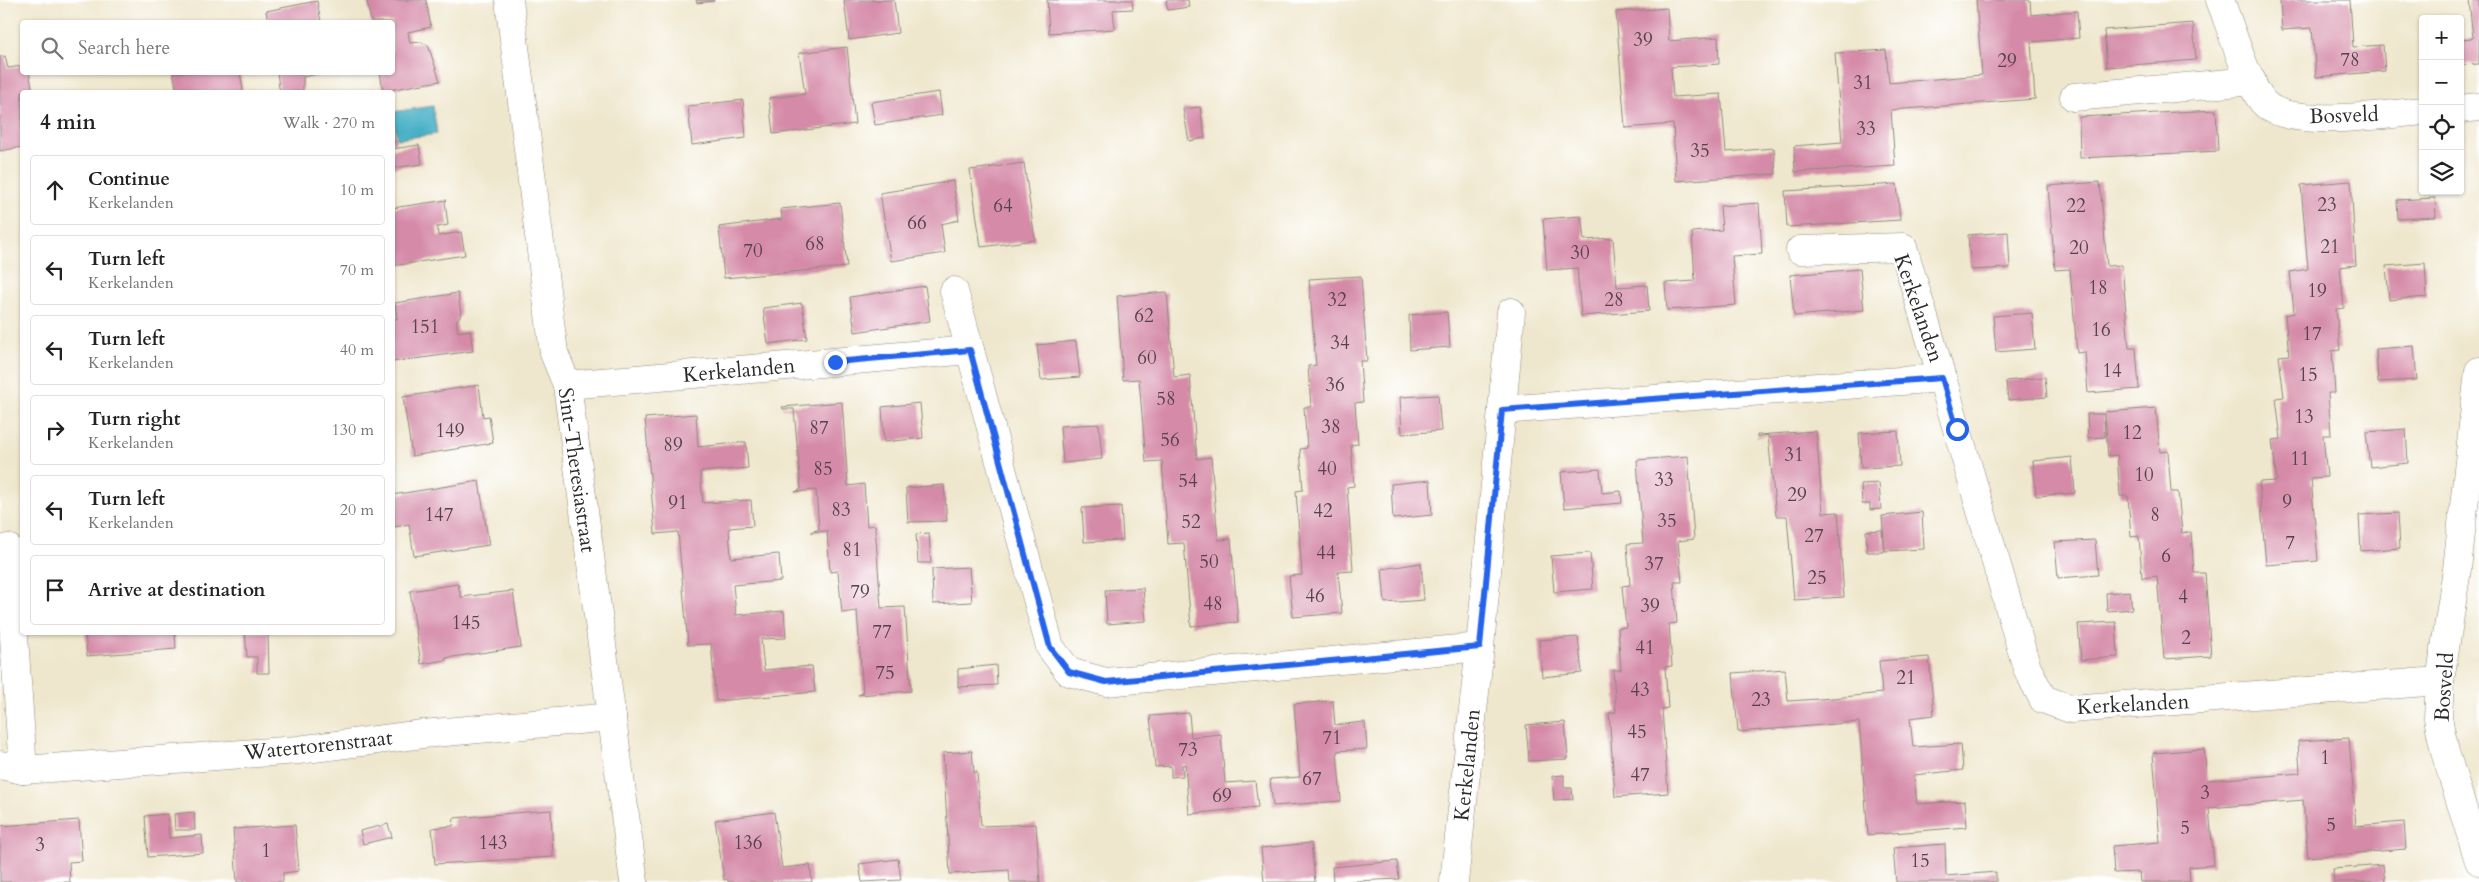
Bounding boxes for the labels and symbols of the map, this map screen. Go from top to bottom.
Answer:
house number: 39 [1633,27,1653,53]
house number: 78 [2340,47,2360,73]
house number: 29 [1997,48,2017,74]
house number: 31 [1853,70,1873,96]
street label: Bosveld [2309,100,2379,131]
house number: 33 [1856,116,1876,142]
house number: 35 [1690,138,1710,164]
house number: 23 [2317,192,2337,218]
house number: 64 [993,193,1013,219]
house number: 22 [2066,193,2086,219]
house number: 66 [907,210,927,236]
house number: 68 [805,231,825,257]
house number: 21 [2320,234,2340,260]
house number: 20 [2069,235,2089,261]
house number: 70 [743,238,763,264]
house number: 30 [1570,240,1590,266]
street label: Kerkelanden [1886,250,1951,366]
house number: 18 [2088,275,2108,301]
house number: 19 [2307,278,2327,304]
house number: 32 [1327,287,1347,313]
house number: 28 [1604,287,1624,313]
house number: 62 [1134,303,1154,329]
house number: 151 [410,314,440,340]
house number: 16 [2091,317,2111,343]
house number: 17 [2302,321,2322,347]
house number: 34 [1330,330,1350,356]
house number: 60 [1137,345,1157,371]
street label: Kerkelanden [682,351,796,390]
route end [824,351,847,374]
house number: 14 [2102,358,2122,384]
house number: 15 [2298,362,2318,388]
house number: 36 [1325,372,1345,398]
street label: Sint-Theresiastraat [551,386,602,555]
house number: 58 [1156,386,1176,412]
house number: 13 [2294,404,2314,430]
house number: 38 [1321,414,1341,440]
house number: 87 [809,415,829,441]
house number: 149 [435,418,465,444]
route start [1946,418,1969,441]
house number: 12 [2122,420,2142,446]
house number: 56 [1160,427,1180,453]
house number: 89 [663,432,683,458]
house number: 31 [1784,442,1804,468]
house number: 11 [2290,446,2310,472]
house number: 85 [813,456,833,482]
house number: 40 [1317,456,1337,482]
house number: 10 [2134,462,2154,488]
house number: 33 [1654,467,1674,493]
house number: 54 [1178,468,1198,494]
house number: 29 [1787,482,1807,508]
house number: 9 [2282,489,2292,515]
house number: 91 [668,490,688,516]
house number: 83 [831,497,851,523]
house number: 42 [1313,498,1333,524]
house number: 147 [424,502,454,528]
house number: 8 [2150,502,2160,528]
house number: 35 [1657,508,1677,534]
house number: 52 [1181,509,1201,535]
house number: 27 [1804,523,1824,549]
house number: 7 [2285,530,2295,556]
house number: 81 [842,537,862,563]
house number: 44 [1316,540,1336,566]
house number: 6 [2161,543,2171,569]
house number: 50 [1199,549,1219,575]
house number: 37 [1644,551,1664,577]
house number: 25 [1807,565,1827,591]
house number: 79 [850,579,870,605]
house number: 46 [1305,583,1325,609]
house number: 4 [2178,584,2188,610]
house number: 48 [1203,591,1223,617]
house number: 39 [1640,593,1660,619]
house number: 145 [451,610,481,636]
house number: 77 [872,619,892,645]
house number: 2 [2181,625,2191,651]
house number: 41 [1635,635,1655,661]
street label: Bosveld [2428,651,2461,723]
house number: 75 [875,660,895,686]
house number: 21 [1896,665,1916,691]
house number: 43 [1630,677,1650,703]
house number: 23 [1751,687,1771,713]
street label: Kerkelanden [2076,687,2190,722]
street label: Kerkelanden [1447,707,1488,823]
house number: 45 [1627,719,1647,745]
street label: Watertorenstraat [241,723,394,768]
house number: 71 [1322,725,1342,751]
house number: 73 [1178,737,1198,763]
house number: 1 [2320,745,2330,771]
house number: 47 [1630,762,1650,788]
house number: 67 [1302,766,1322,792]
house number: 3 [2200,780,2210,806]
house number: 69 [1212,783,1232,809]
house number: 5 [2326,812,2336,838]
house number: 5 [2180,815,2190,841]
house number: 143 [478,830,508,856]
house number: 136 [733,830,763,856]
house number: 3 [35,832,45,858]
house number: 1 [261,838,271,864]
house number: 15 [1910,848,1930,874]

